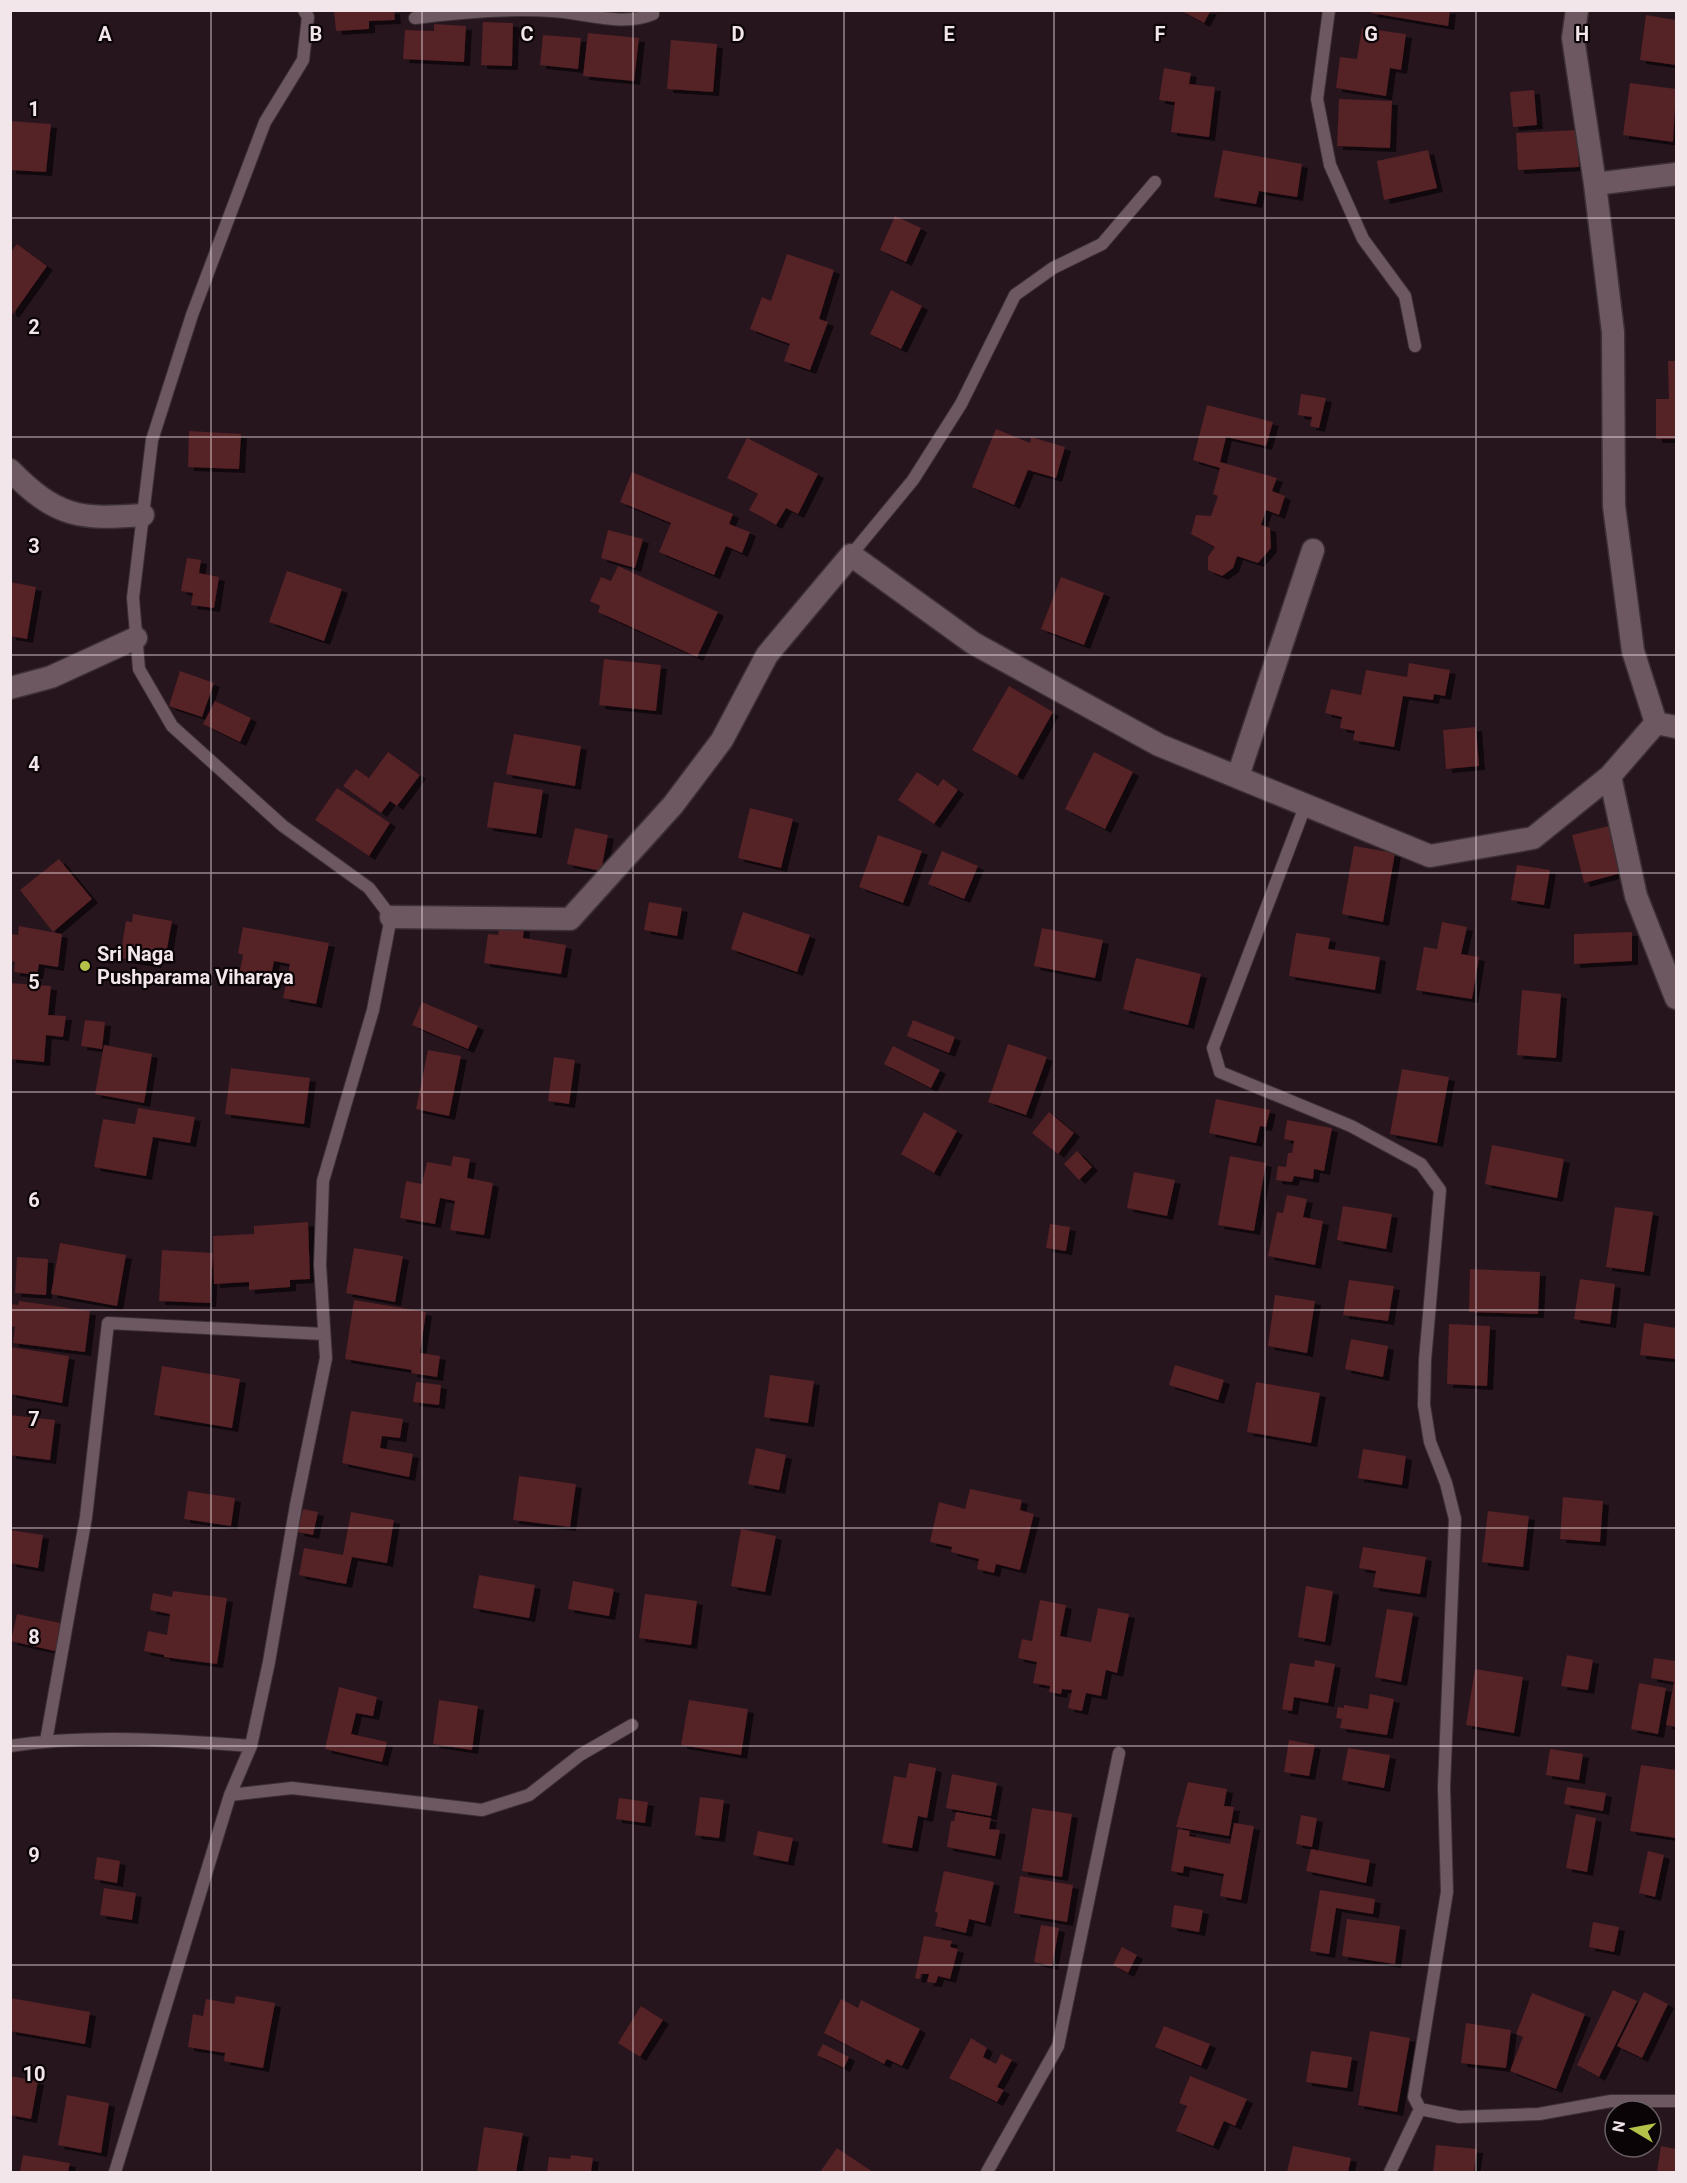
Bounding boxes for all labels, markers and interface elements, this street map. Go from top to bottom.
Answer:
text: A [98,22,112,46]
text: B [310,22,322,46]
text: C [520,22,534,46]
text: D [732,22,745,46]
text: E [943,22,955,46]
text: F [1155,22,1166,46]
text: G [1364,22,1378,46]
text: H [1575,22,1589,46]
text: 1 [28,97,40,121]
text: 2 [28,315,40,339]
text: 3 [28,534,40,558]
text: 4 [28,752,40,776]
place label: Sri Naga Pushparama Viharaya [97,942,294,989]
marker: Sri Naga Pushparama Viharaya [78,959,92,973]
text: 5 [28,970,40,994]
text: 6 [28,1188,40,1212]
text: 7 [28,1407,40,1431]
text: 8 [28,1625,40,1649]
text: 9 [28,1843,40,1867]
text: 10 [23,2062,45,2086]
north arrow [1603,2099,1663,2159]
text: N [1608,2119,1629,2134]

